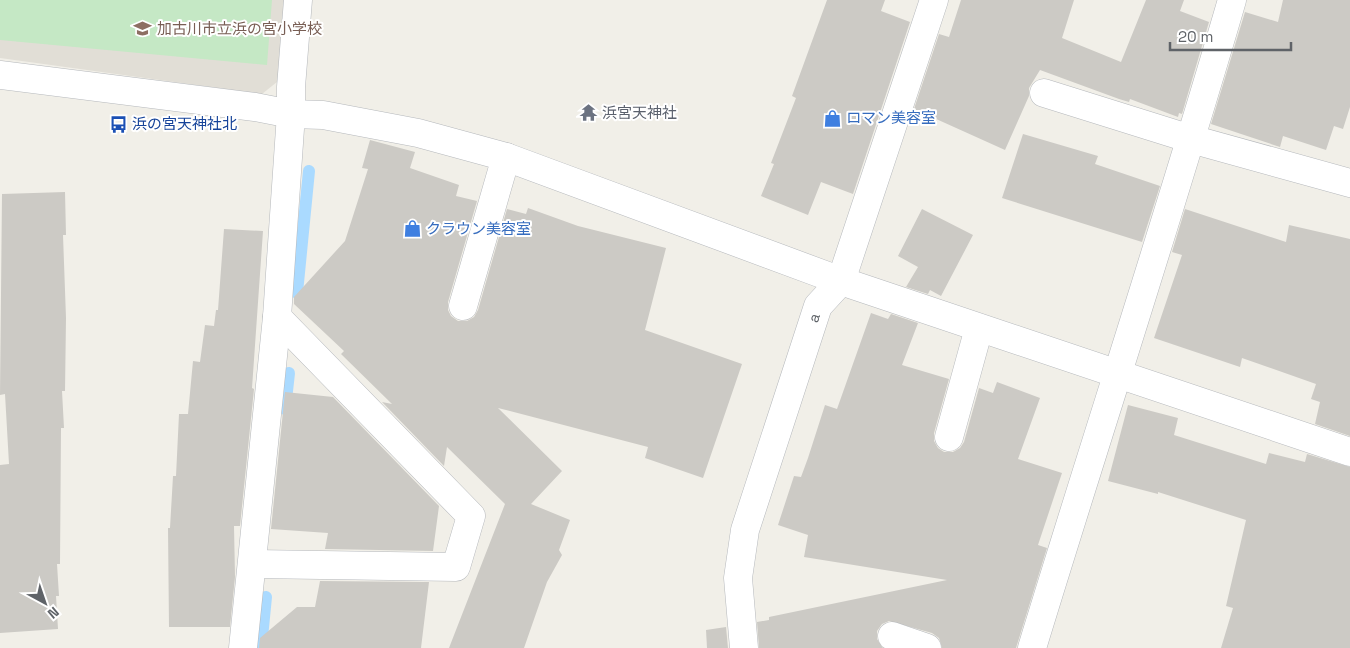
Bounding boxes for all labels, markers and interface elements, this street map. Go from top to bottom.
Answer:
school or university icon: 加古川市立浜の宮小学校 [133,19,153,39]
place label: 加古川市立浜の宮小学校 [157,19,322,38]
scale bar [1170,20,1291,52]
text: 20 m [1178,27,1213,46]
temple icon: 浜宮天神社 [578,103,598,123]
place label: 浜宮天神社 [602,103,677,122]
shop icon: ロマン美容室 [822,108,842,128]
place label: ロマン美容室 [846,108,936,127]
bus stop icon: 浜の宮天神社北 [108,114,128,134]
place label: 浜の宮天神社北 [132,114,237,133]
shop icon: クラウン美容室 [402,219,422,239]
place label: クラウン美容室 [426,219,531,238]
street label: a [803,310,824,325]
north arrow [20,578,70,628]
text: N [44,603,63,623]

